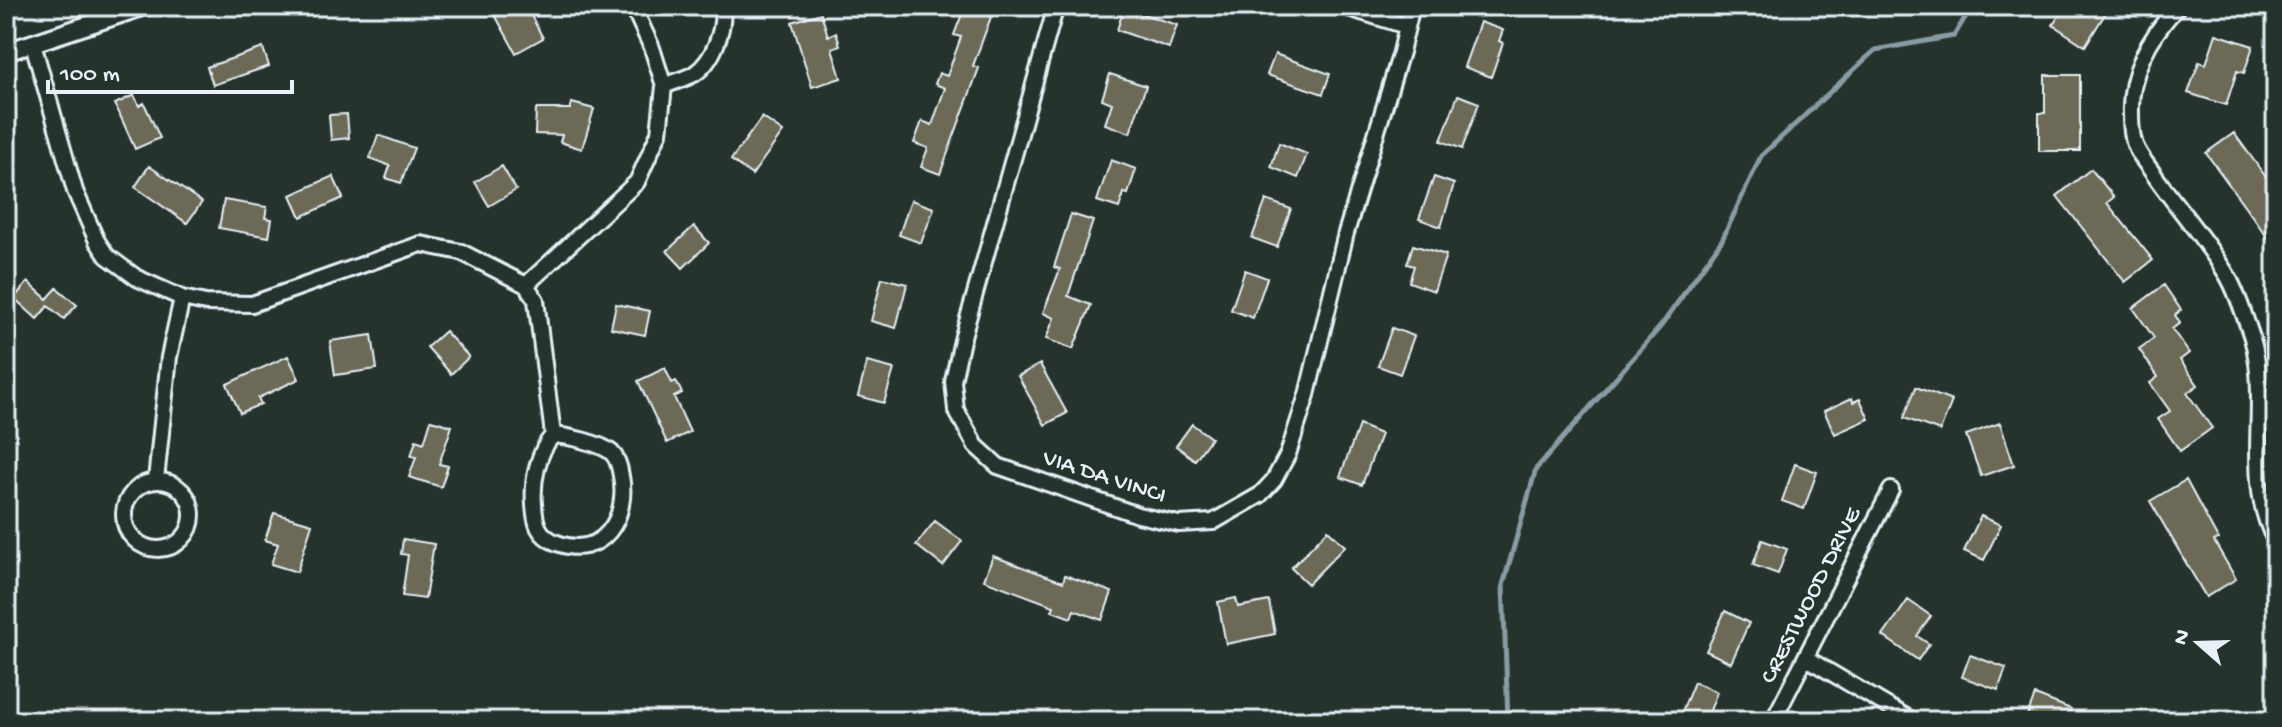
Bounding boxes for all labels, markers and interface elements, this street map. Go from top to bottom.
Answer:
scale bar [48,44,292,94]
text: 100 m [59,61,120,90]
street label: VIA DA VINCI [1038,444,1169,512]
street label: CRESTWOOD DRIVE [1755,502,1869,689]
north arrow [2158,603,2238,683]
text: N [2168,626,2198,649]

